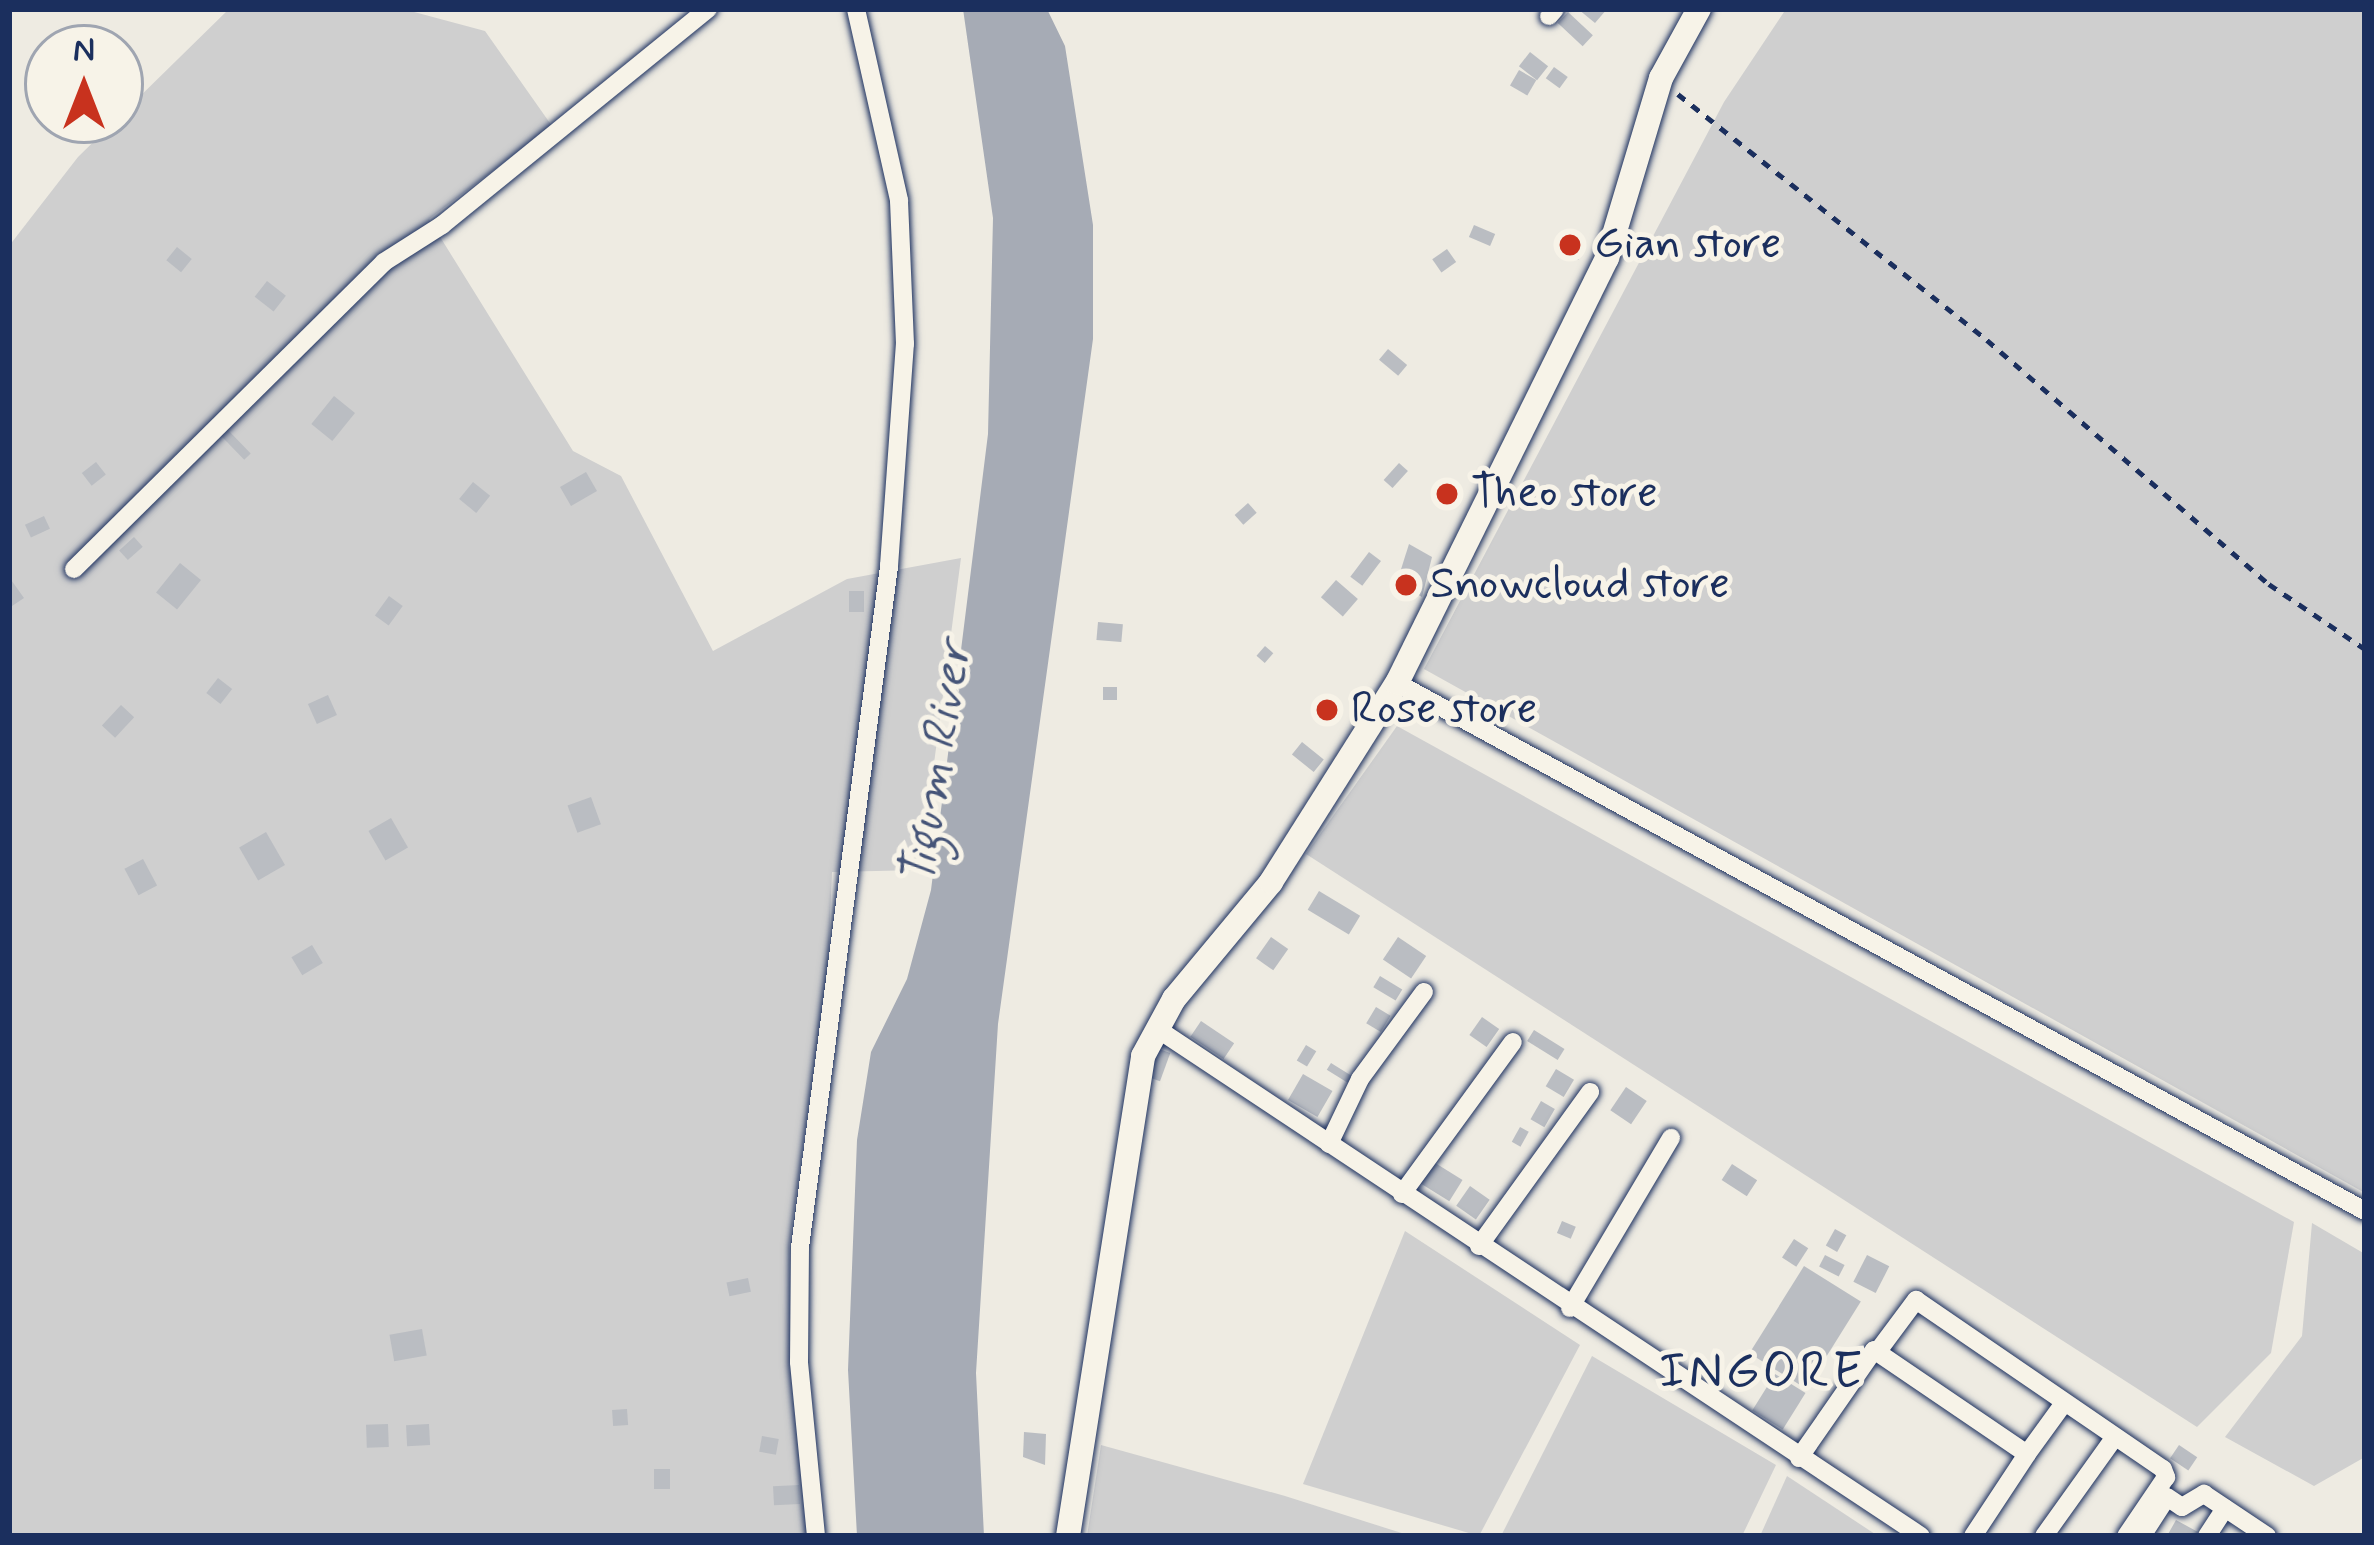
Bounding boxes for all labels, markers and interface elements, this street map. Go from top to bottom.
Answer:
north arrow [24,24,144,144]
text: N [73,29,95,73]
place label: Gian store [1594,218,1781,272]
marker: Gian store [1557,232,1583,258]
place label: Theo store [1471,467,1658,521]
marker: Theo store [1434,481,1460,507]
place label: Snowcloud store [1430,558,1730,612]
marker: Snowcloud store [1393,572,1419,598]
water label: Tigum River [889,639,985,889]
place label: Rose store [1351,683,1537,737]
marker: Rose store [1314,697,1340,723]
district label: INGORE [1657,1342,1867,1404]

